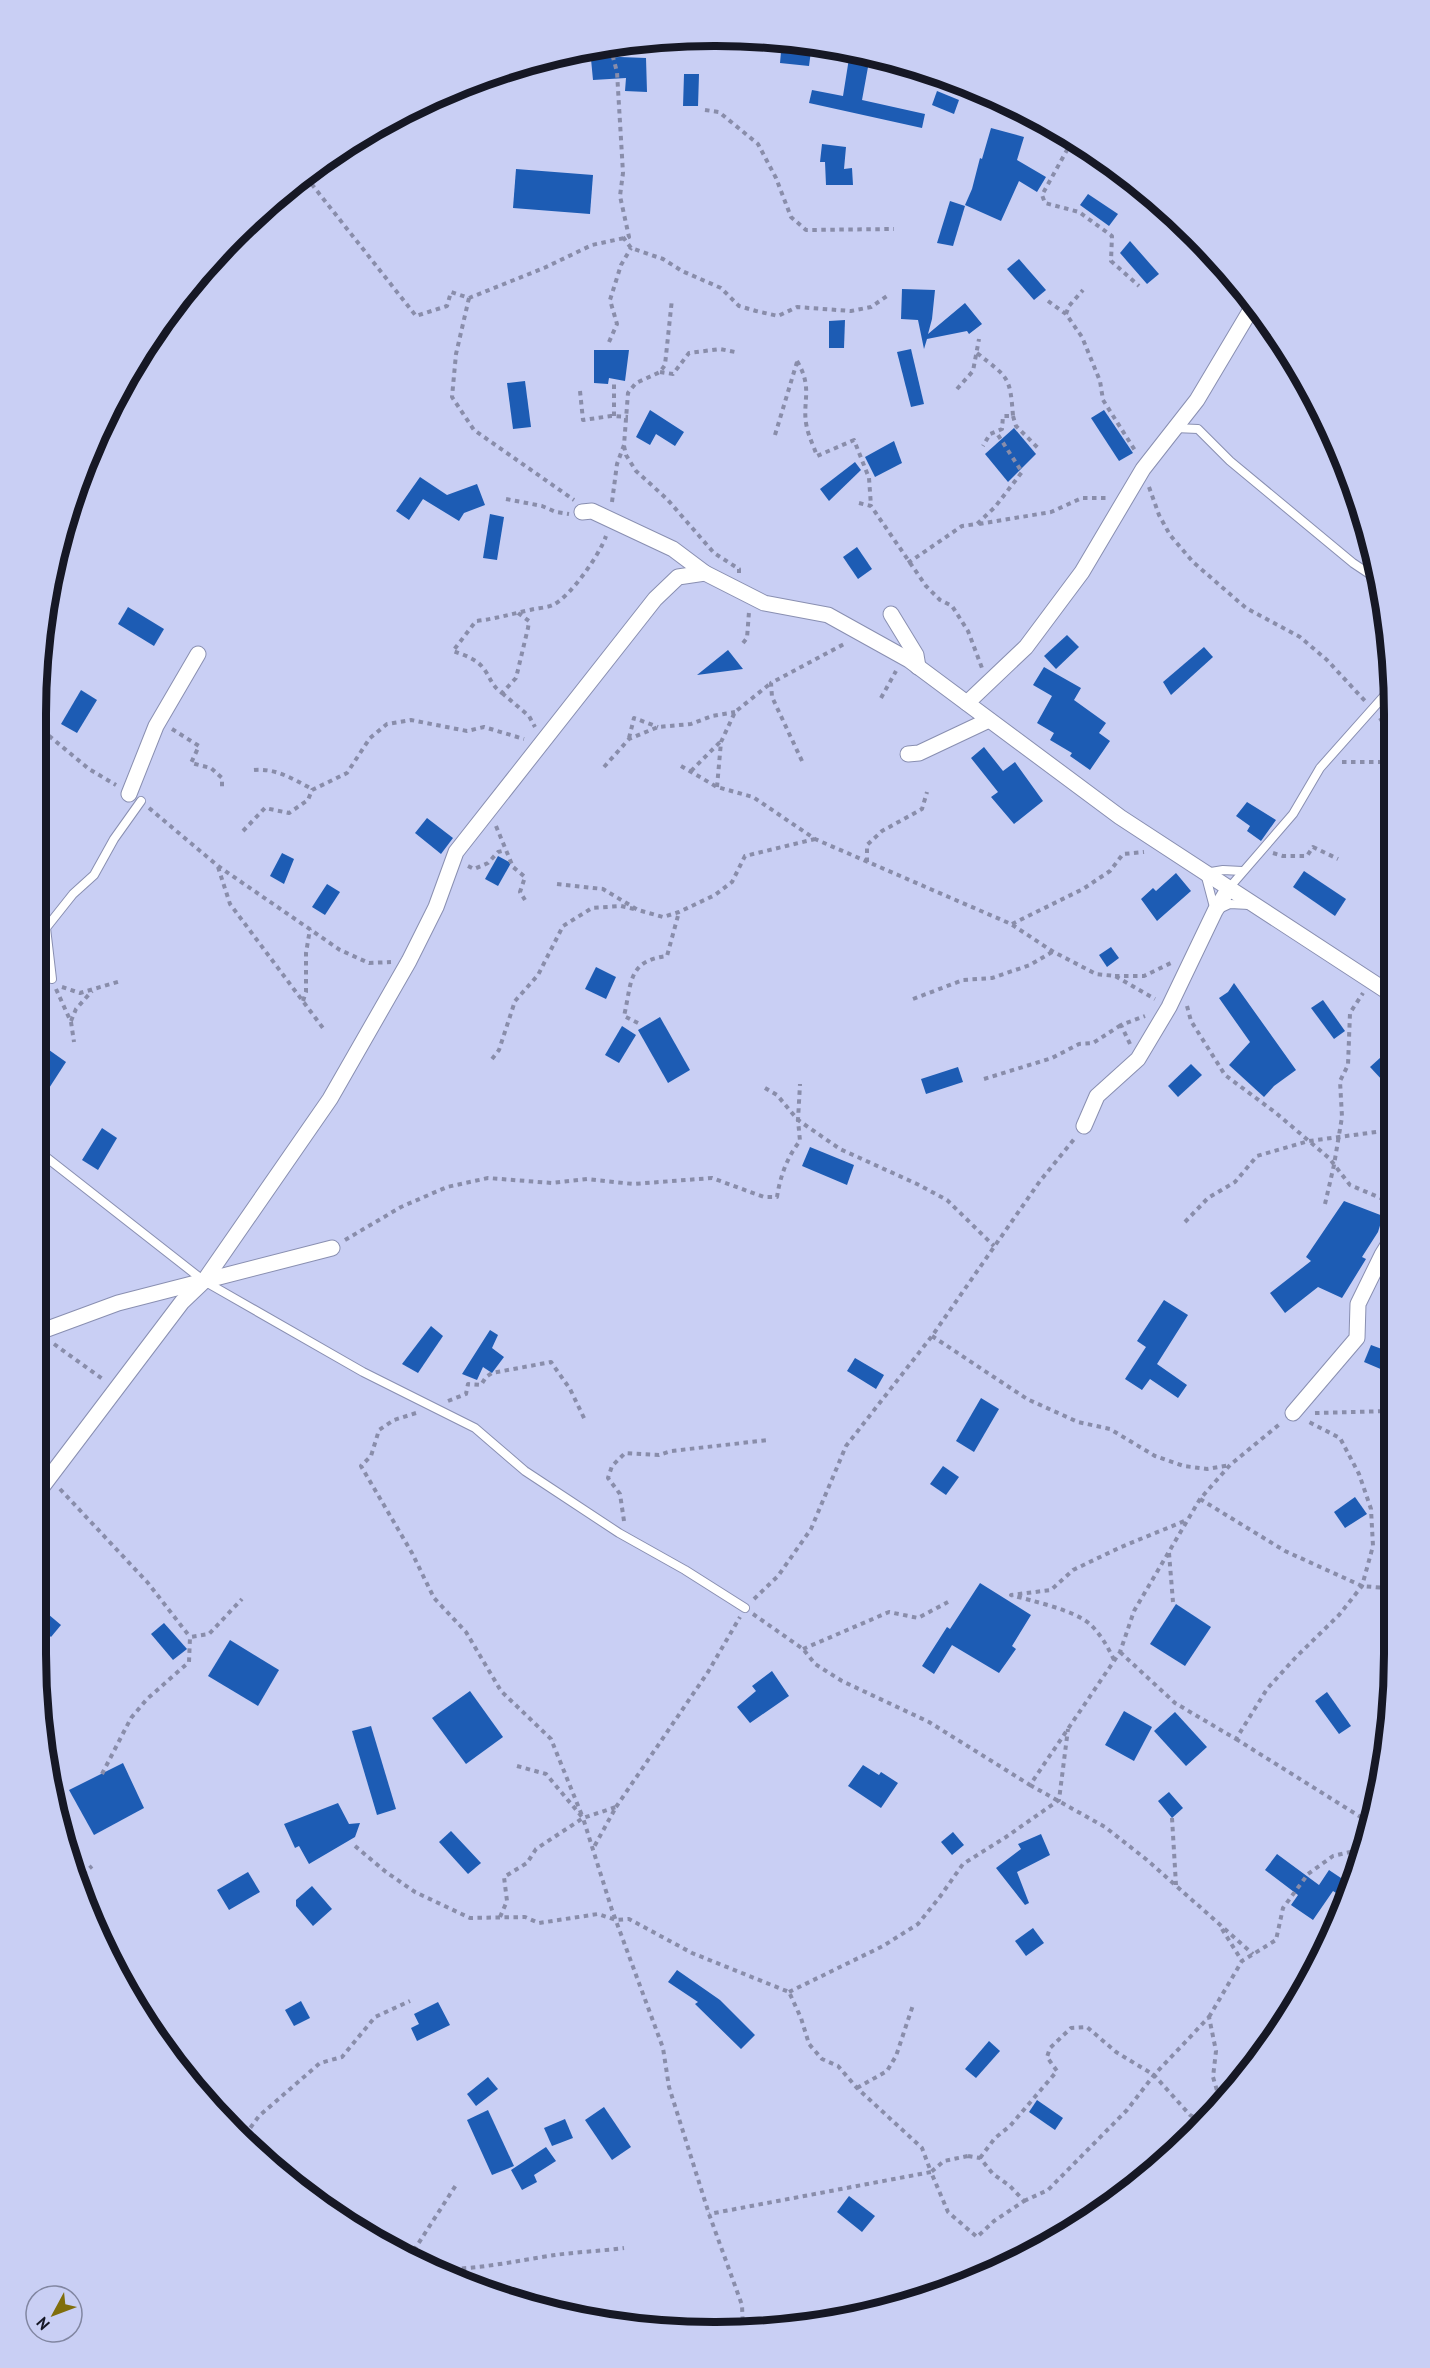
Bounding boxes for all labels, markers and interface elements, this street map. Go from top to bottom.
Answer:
north arrow [24,2284,84,2344]
text: N [32,2313,54,2334]

